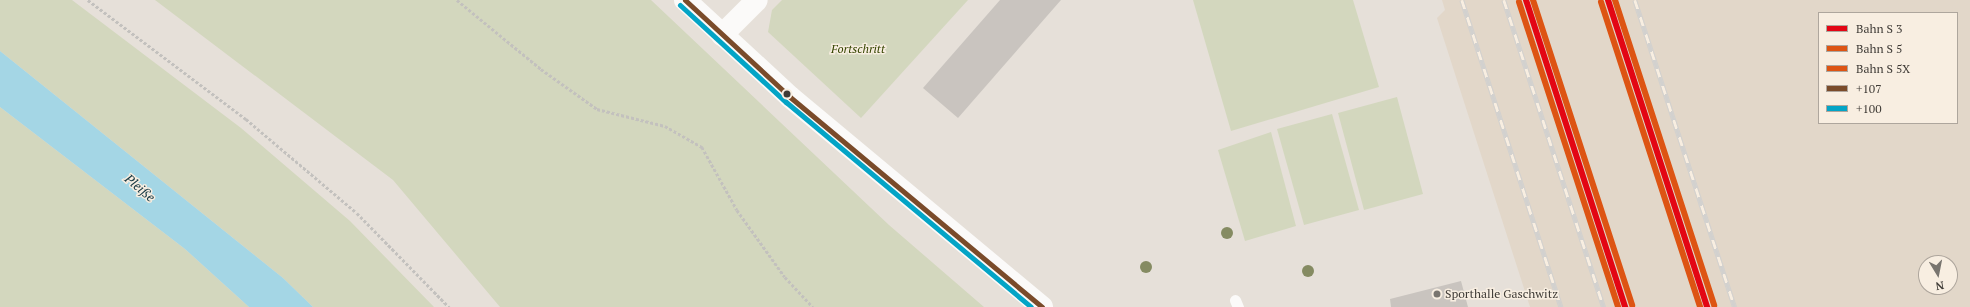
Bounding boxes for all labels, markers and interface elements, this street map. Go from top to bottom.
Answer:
legend [1818,12,1958,124]
text: Bahn S 3 [1856,21,1902,36]
text: Bahn S 5 [1856,41,1902,56]
park label: Fortschritt [831,42,885,56]
text: Bahn S 5X [1856,61,1910,76]
text: +107 [1856,81,1882,96]
unlabelled marker [782,89,792,99]
text: +100 [1856,101,1882,116]
water label: Pleiße [122,171,158,205]
north arrow [1918,255,1958,295]
text: N [1935,278,1945,293]
place label: Sporthalle Gaschwitz [1445,287,1558,301]
marker: Sporthalle Gaschwitz [1432,289,1442,299]

